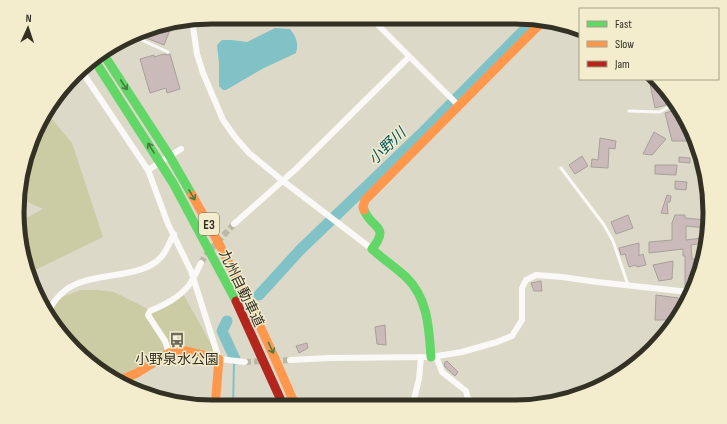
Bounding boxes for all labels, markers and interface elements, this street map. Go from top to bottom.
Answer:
north arrow [8,8,48,48]
legend [579,8,719,80]
text: N [25,12,32,25]
text: Fast [615,17,632,32]
text: Slow [615,37,634,52]
text: Jam [614,57,630,72]
one-way arrow [120,79,128,90]
water label: 小野川 [365,123,412,169]
one-way arrow [147,143,155,154]
one-way arrow [189,189,197,201]
road number: E3 [199,213,219,235]
street label: 九州自動車道 [215,247,268,330]
bus stop icon: 小野泉水公園 [168,331,186,349]
one-way arrow [268,342,275,354]
place label: 小野泉水公園 [135,351,219,368]

